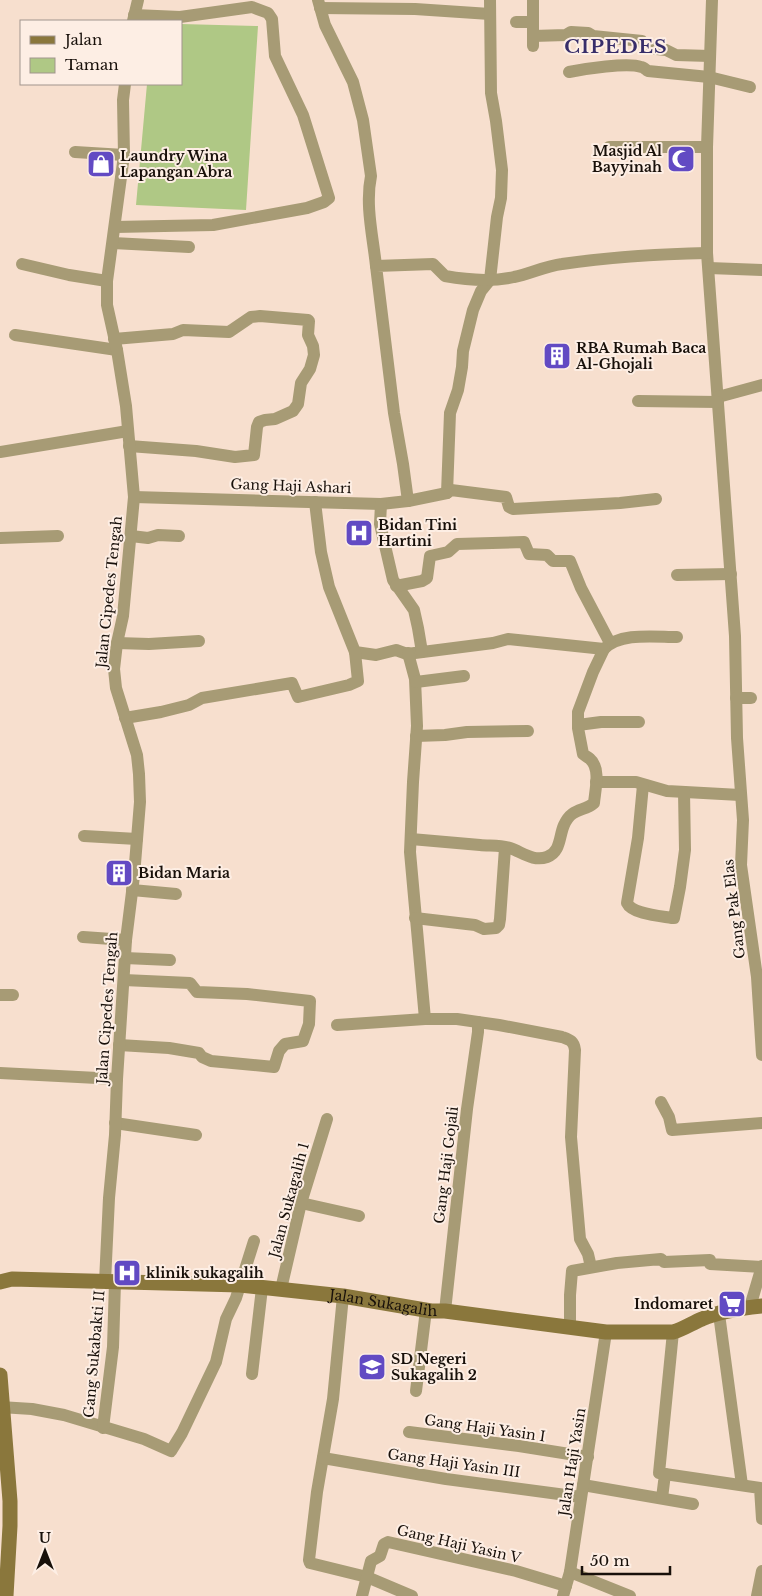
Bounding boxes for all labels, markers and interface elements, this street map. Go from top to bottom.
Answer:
legend [20,20,182,85]
text: Jalan [63,30,102,49]
district label: CIPEDES [564,35,668,58]
text: Taman [65,55,119,74]
place label: Masjid Al Bayyinah [592,142,662,176]
mosque icon: Masjid Al Bayyinah [666,144,696,174]
place label: Laundry Wina Lapangan Abra [120,147,232,181]
shop icon: Laundry Wina Lapangan Abra [86,149,116,179]
place label: RBA Rumah Baca Al-Ghojali [575,339,706,373]
building icon: RBA Rumah Baca Al-Ghojali [542,341,572,371]
street label: Gang Haji Ashari [230,475,352,497]
street label: Jalan Cipedes Tengah [92,515,126,671]
place label: Bidan Tini Hartini [378,516,457,550]
hospital icon: Bidan Tini Hartini [344,518,374,548]
building icon: Bidan Maria [104,858,134,888]
street label: Gang Pak Elas [719,858,749,960]
place label: Bidan Maria [138,864,230,882]
street label: Jalan Cipedes Tengah [93,931,121,1087]
street label: Gang Haji Gojali [430,1105,462,1225]
street label: Jalan Sukagalih 1 [264,1140,313,1262]
hospital icon: klinik sukagalih [112,1258,142,1288]
place label: klinik sukagalih [146,1264,264,1282]
street label: Jalan Sukagalih [327,1285,437,1320]
street label: Gang Sukabakti II [79,1289,109,1418]
supermarket icon: Indomaret [717,1289,747,1319]
place label: Indomaret [634,1295,714,1313]
place label: SD Negeri Sukagalih 2 [391,1350,477,1384]
school or university icon: SD Negeri Sukagalih 2 [357,1352,387,1382]
street label: Jalan Haji Yasin [554,1406,590,1519]
street label: Gang Haji Yasin I [423,1411,547,1445]
street label: Gang Haji Yasin III [386,1445,522,1481]
street label: Gang Haji Yasin V [395,1521,524,1567]
north arrow [20,1526,70,1576]
text: U [39,1529,52,1547]
scale bar [582,1544,670,1576]
text: 50 m [590,1551,630,1570]

